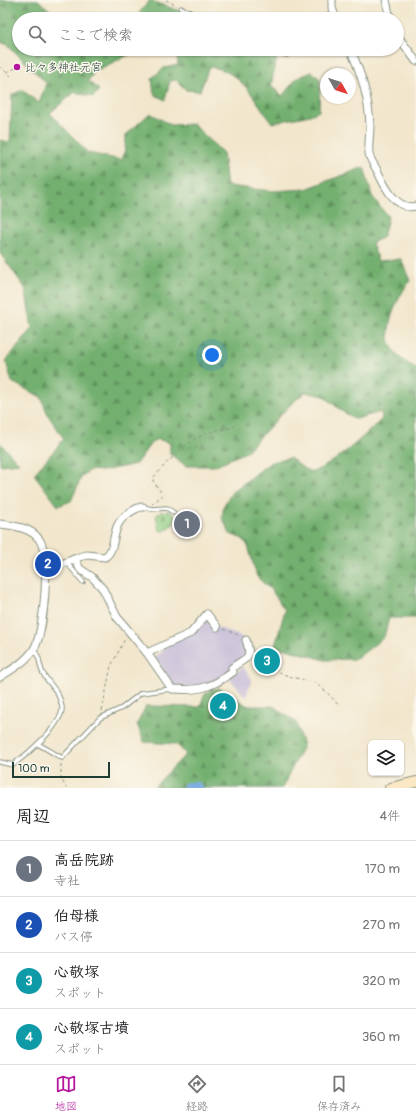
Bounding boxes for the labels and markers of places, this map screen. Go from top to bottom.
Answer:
place label: 比々多神社元宮 [25,61,102,74]
marker: 比々多神社元宮 [12,62,22,72]
pin: 1 [174,509,200,539]
pin: 2 [35,549,61,579]
pin: 3 [254,646,280,676]
pin: 4 [210,691,236,721]

